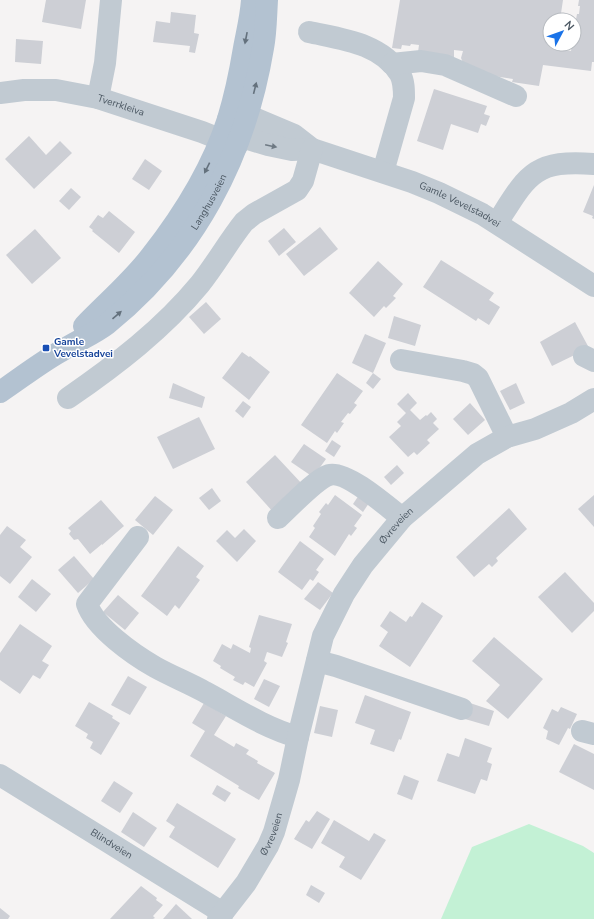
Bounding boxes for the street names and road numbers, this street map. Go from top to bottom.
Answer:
street label: Tverrkleiva [95,91,146,120]
street label: Langhusveien [188,172,230,233]
street label: Gamle Vevelstadvei [417,179,503,231]
street label: Øvreveien [376,504,416,547]
street label: Øvreveien [257,811,286,858]
street label: Blindveien [88,826,135,862]

